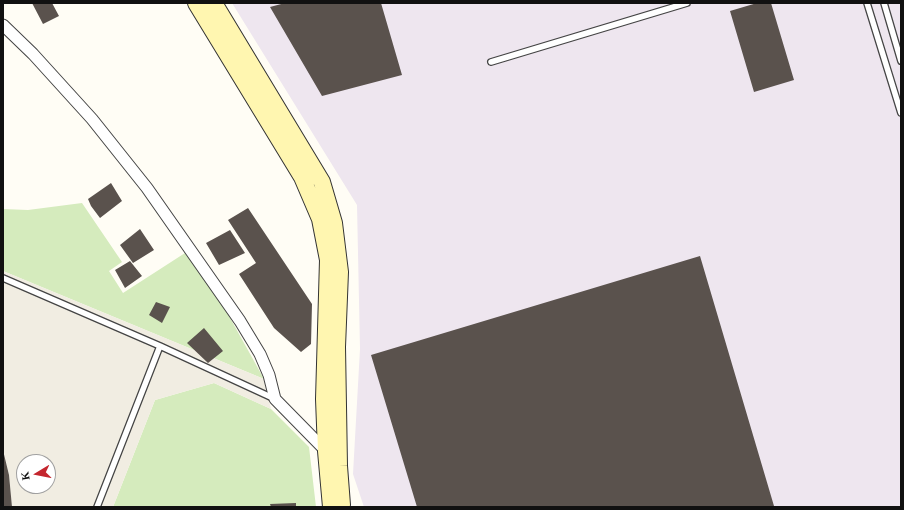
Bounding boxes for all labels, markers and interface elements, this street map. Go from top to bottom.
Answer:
north arrow [16,454,56,494]
text: K [19,471,32,481]

